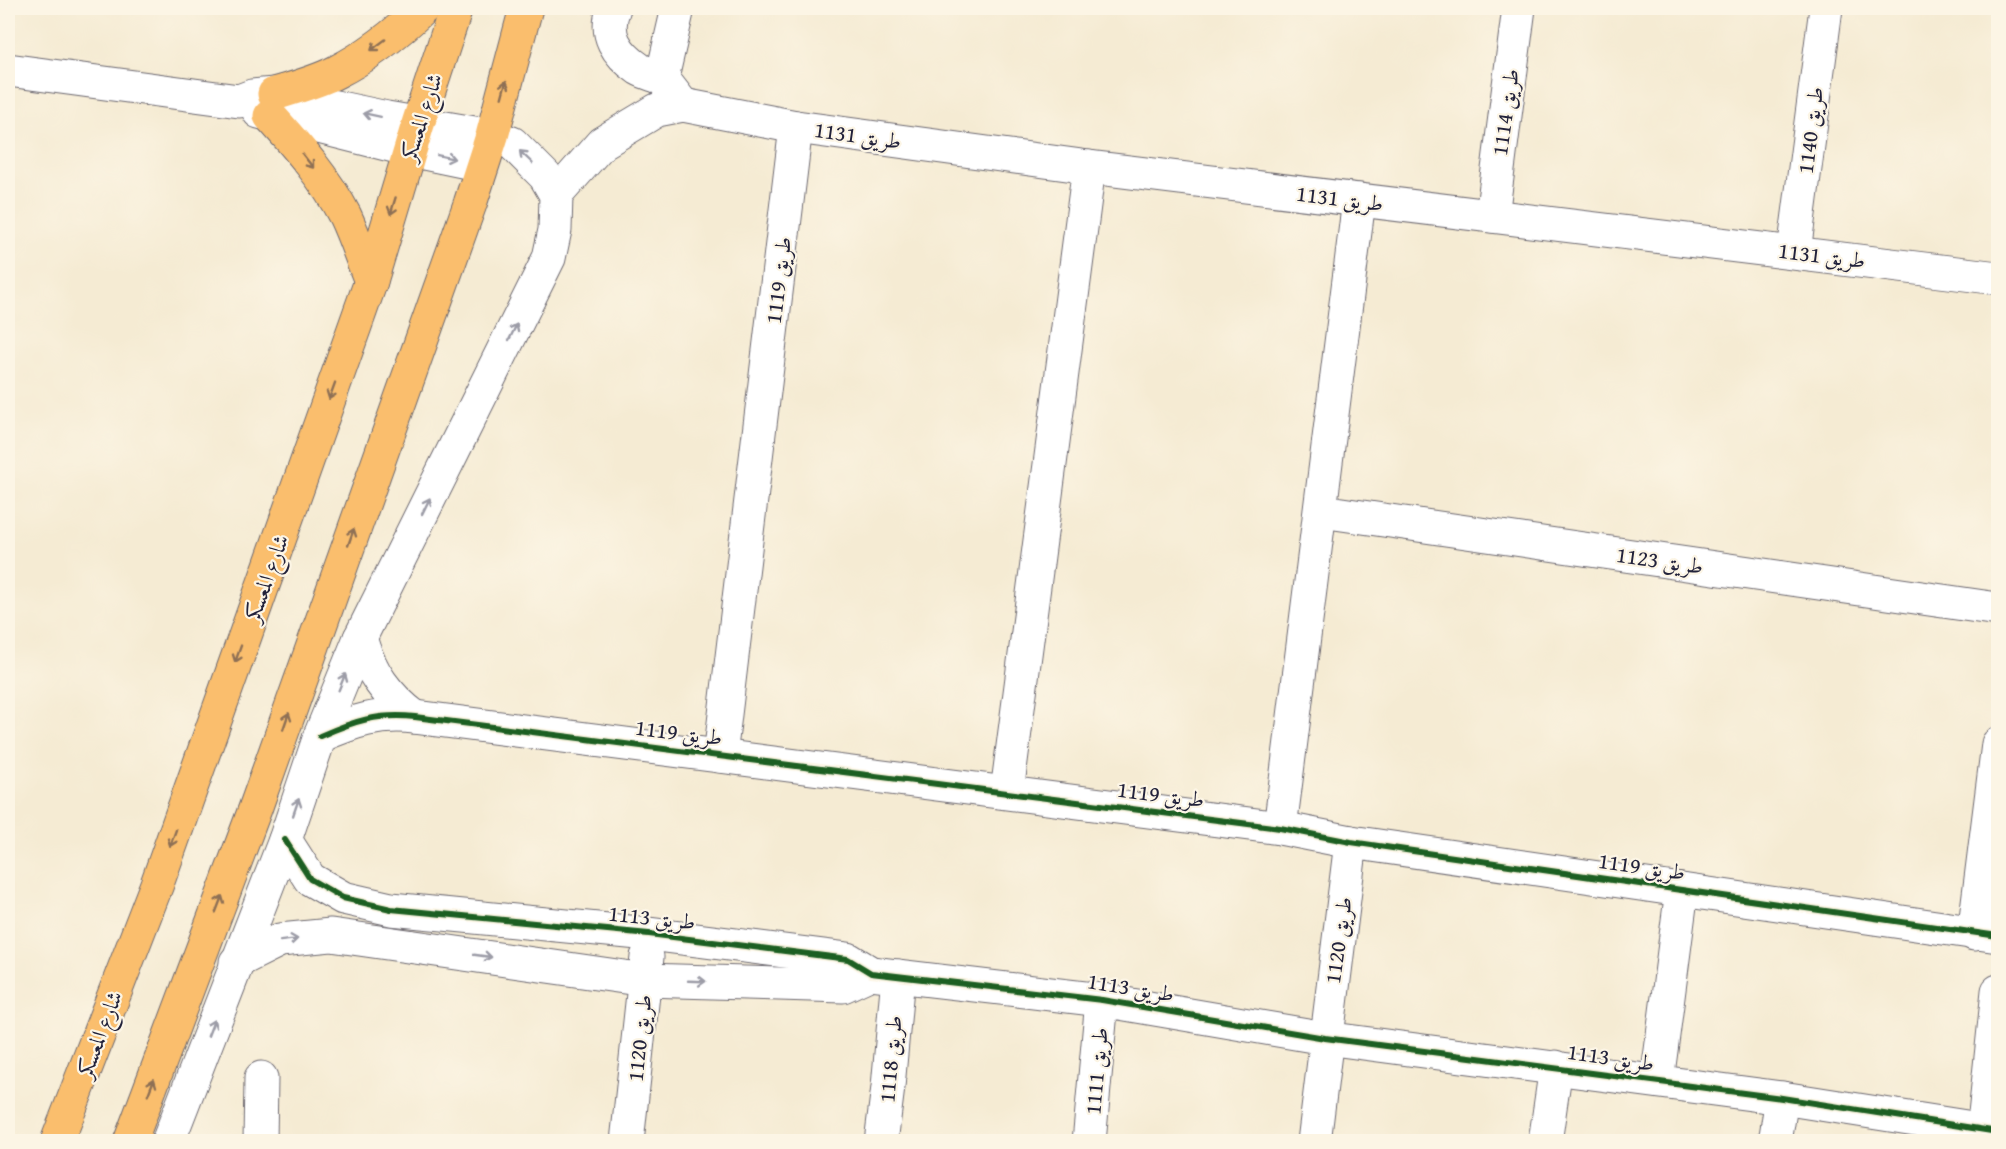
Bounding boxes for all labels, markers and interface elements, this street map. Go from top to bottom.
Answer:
one-way arrow [370,38,386,51]
street label: طريق 1114 [1483,66,1527,158]
street label: شارع المعسكر [391,69,453,168]
one-way arrow [499,80,511,99]
street label: طريق 1140 [1789,85,1831,175]
one-way arrow [363,109,383,120]
street label: طريق 1131 [812,113,904,157]
one-way arrow [519,150,534,164]
one-way arrow [302,152,315,168]
one-way arrow [436,152,455,164]
street label: طريق 1131 [1295,177,1385,219]
one-way arrow [387,196,398,215]
street label: طريق 1131 [1777,234,1867,276]
street label: طريق 1119 [757,235,799,325]
one-way arrow [507,323,519,341]
one-way arrow [325,381,336,400]
one-way arrow [420,498,432,516]
one-way arrow [346,528,357,547]
street label: شارع المعسكر [235,530,299,629]
street label: طريق 1123 [1614,538,1706,582]
one-way arrow [232,644,243,663]
one-way arrow [337,674,348,692]
street label: طريق 1119 [634,711,724,753]
one-way arrow [282,712,293,731]
street label: طريق 1119 [1116,773,1206,815]
one-way arrow [291,798,302,817]
one-way arrow [167,828,178,847]
street label: طريق 1119 [1596,844,1688,888]
street label: طريق 1120 [1316,894,1360,986]
one-way arrow [215,895,226,914]
street label: طريق 1113 [607,897,697,937]
one-way arrow [279,934,299,945]
one-way arrow [472,951,492,962]
street label: طريق 1113 [1085,964,1177,1010]
one-way arrow [687,976,707,987]
street label: شارع المعسكر [67,986,133,1085]
street label: طريق 1120 [619,993,659,1083]
street label: طريق 1118 [870,1014,910,1104]
one-way arrow [206,1019,217,1038]
street label: طريق 1111 [1076,1026,1116,1116]
street label: طريق 1113 [1565,1035,1657,1079]
one-way arrow [146,1078,157,1097]

